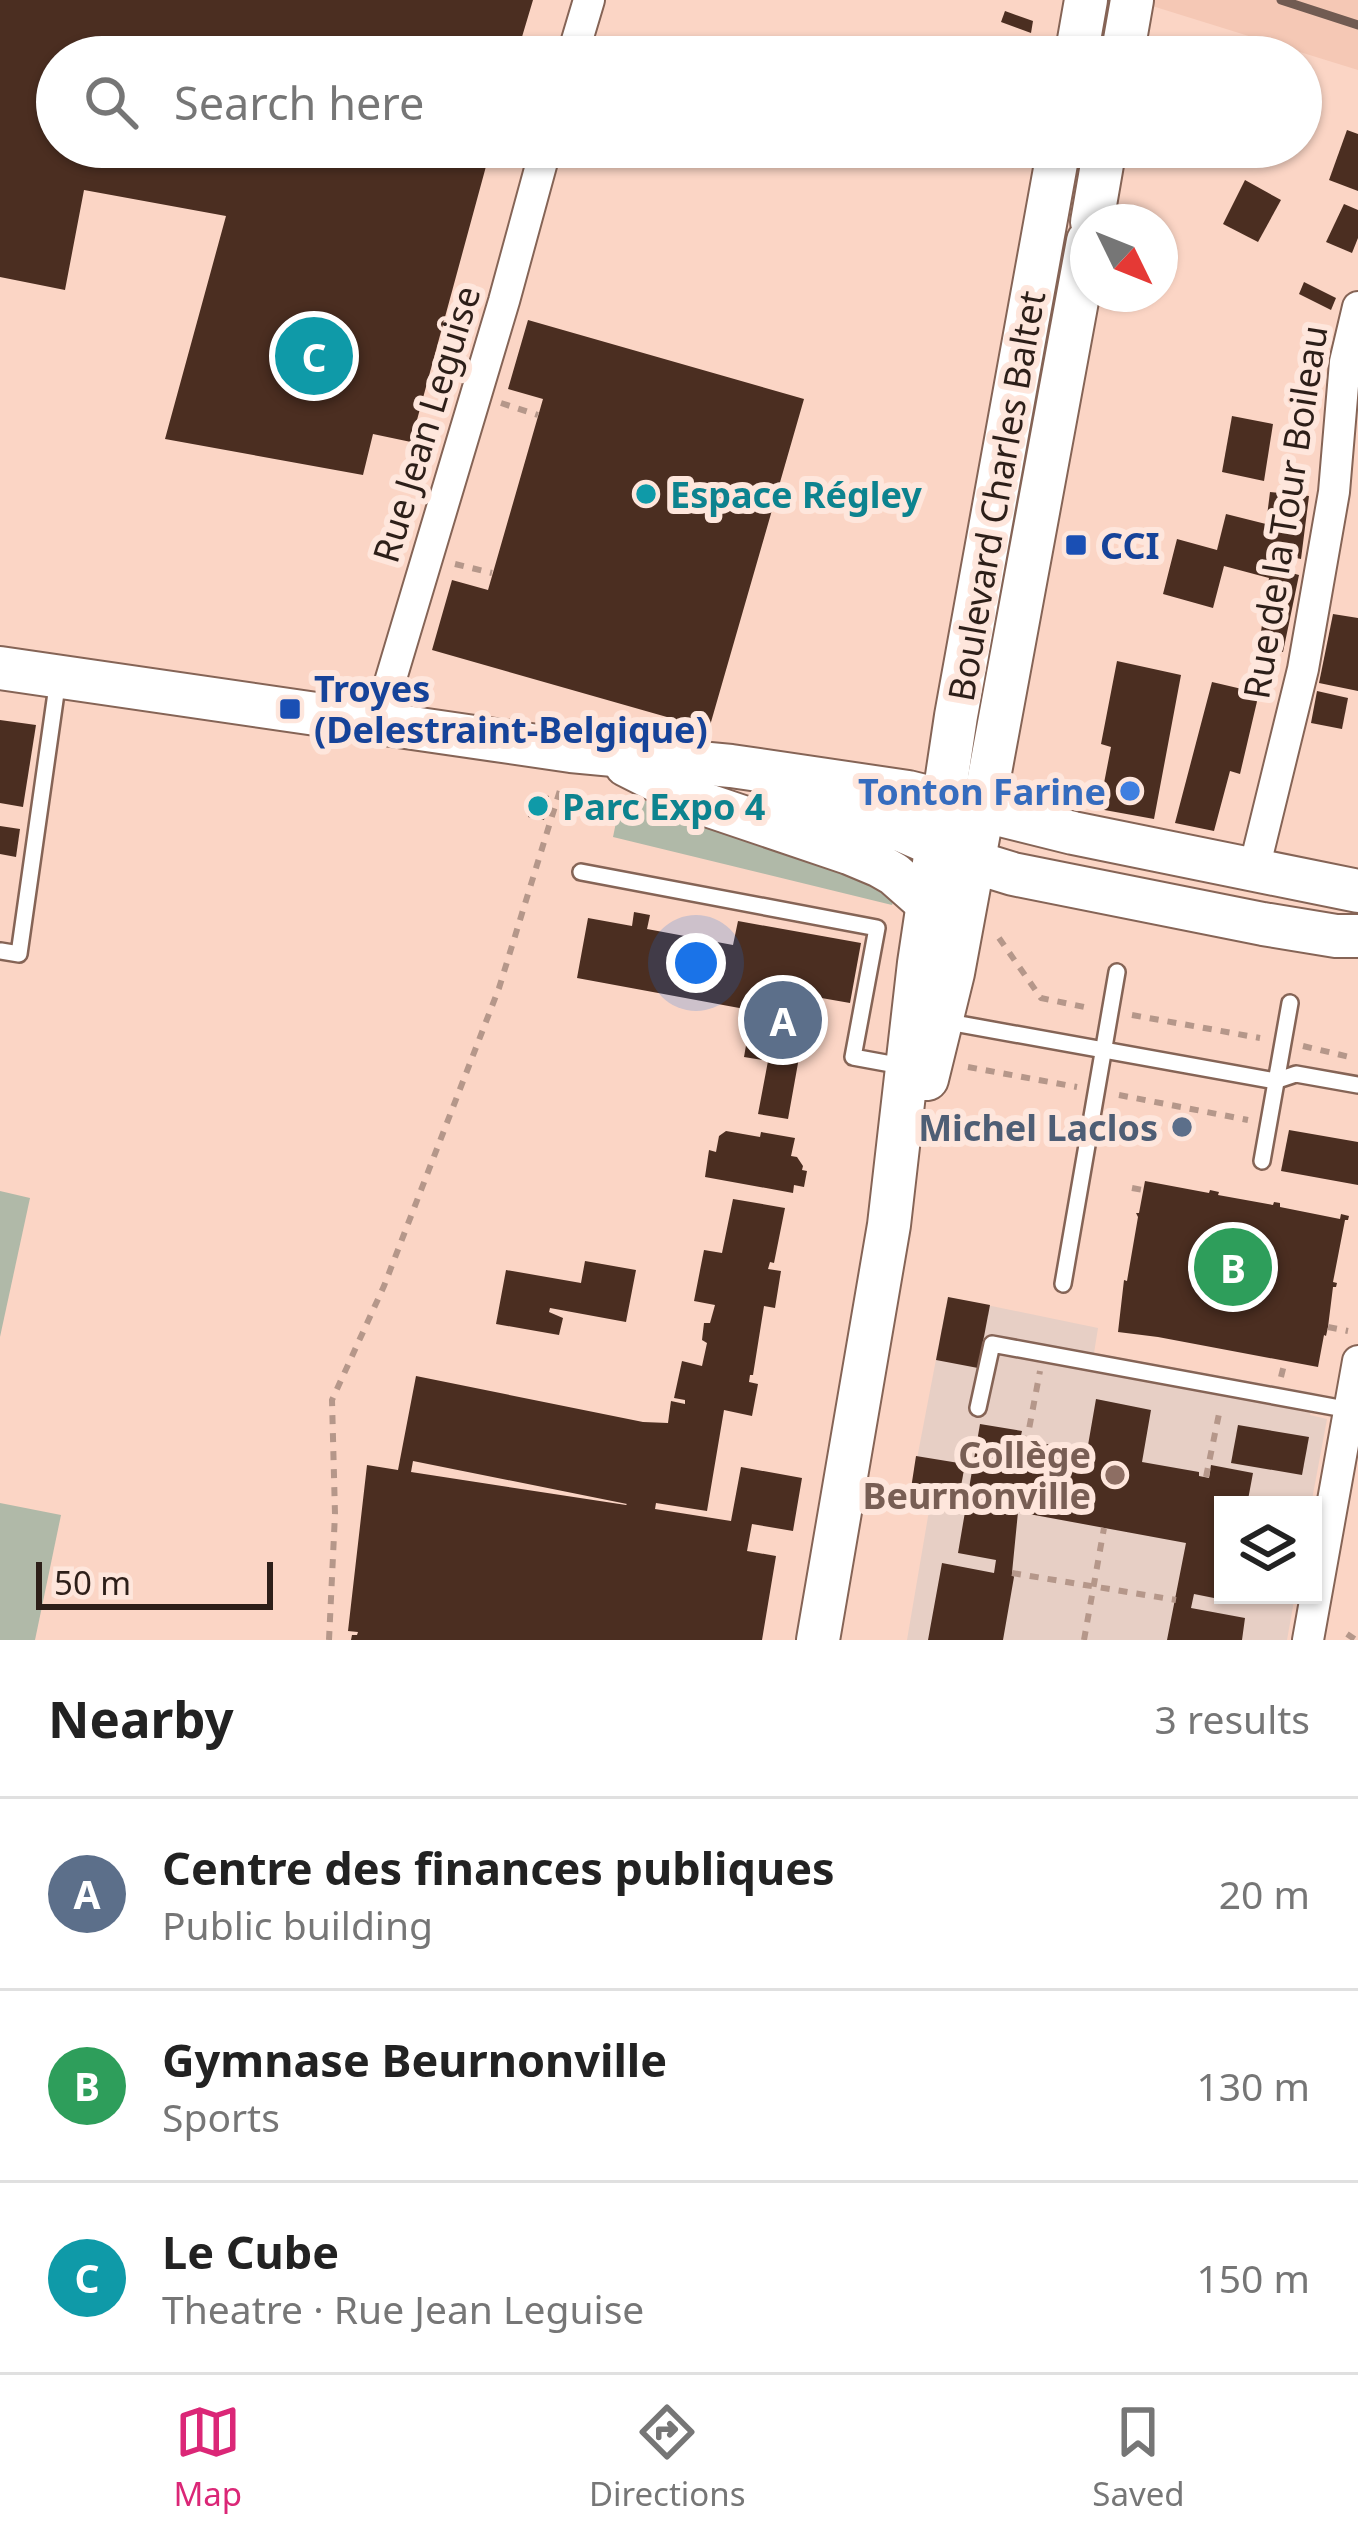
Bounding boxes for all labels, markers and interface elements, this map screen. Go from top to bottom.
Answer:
search box [36,36,1322,168]
icon: search [78,69,144,135]
text: Search here [174,72,424,133]
north arrow [1070,204,1178,312]
street label: Rue Jean Leguise [361,280,491,568]
street label: Boulevard Charles Baltet [936,287,1056,705]
pin: C [275,311,353,401]
street label: Rue de la Tour Boileau [1231,322,1339,702]
place label: Espace Régley [670,470,922,519]
marker: Espace Régley [633,481,659,507]
place label: CCI [1100,521,1160,570]
marker: CCI [1063,532,1089,558]
place label: Troyes (Delestraint-Belgique) [314,664,708,754]
marker: Troyes (Delestraint-Belgique) [277,696,303,722]
place label: Tonton Farine [858,767,1106,816]
marker: Tonton Farine [1117,778,1143,804]
place label: Parc Expo 4 [562,782,765,831]
marker: Parc Expo 4 [525,793,551,819]
your location [666,933,726,993]
pin: A [744,975,822,1065]
place label: Michel Laclos [918,1103,1158,1152]
marker: Michel Laclos [1169,1114,1195,1140]
pin: B [1194,1222,1272,1312]
place label: Collège Beurnonville [863,1430,1091,1520]
marker: Collège Beurnonville [1102,1462,1128,1488]
map controls [1214,1496,1322,1604]
button: layers [1214,1496,1322,1604]
scale bar [36,1556,273,1609]
text: 50 m [54,1560,131,1605]
text: Nearby [48,1683,234,1753]
text: 3 results [1155,1692,1310,1745]
text: Centre des finances publiques [162,1837,835,1898]
text: A [74,1867,101,1920]
text: 20 m [1219,1867,1310,1920]
text: Public building [162,1898,433,1951]
text: Gymnase Beurnonville [162,2029,667,2090]
text: B [74,2059,100,2112]
text: 130 m [1196,2059,1310,2112]
text: Sports [162,2090,280,2143]
text: Le Cube [162,2221,339,2282]
text: C [74,2251,100,2304]
text: 150 m [1196,2251,1310,2304]
text: Theatre · Rue Jean Leguise [162,2282,644,2335]
tab: Map [173,2399,242,2516]
tab: Directions [589,2399,746,2516]
tab: Saved [1092,2399,1185,2516]

